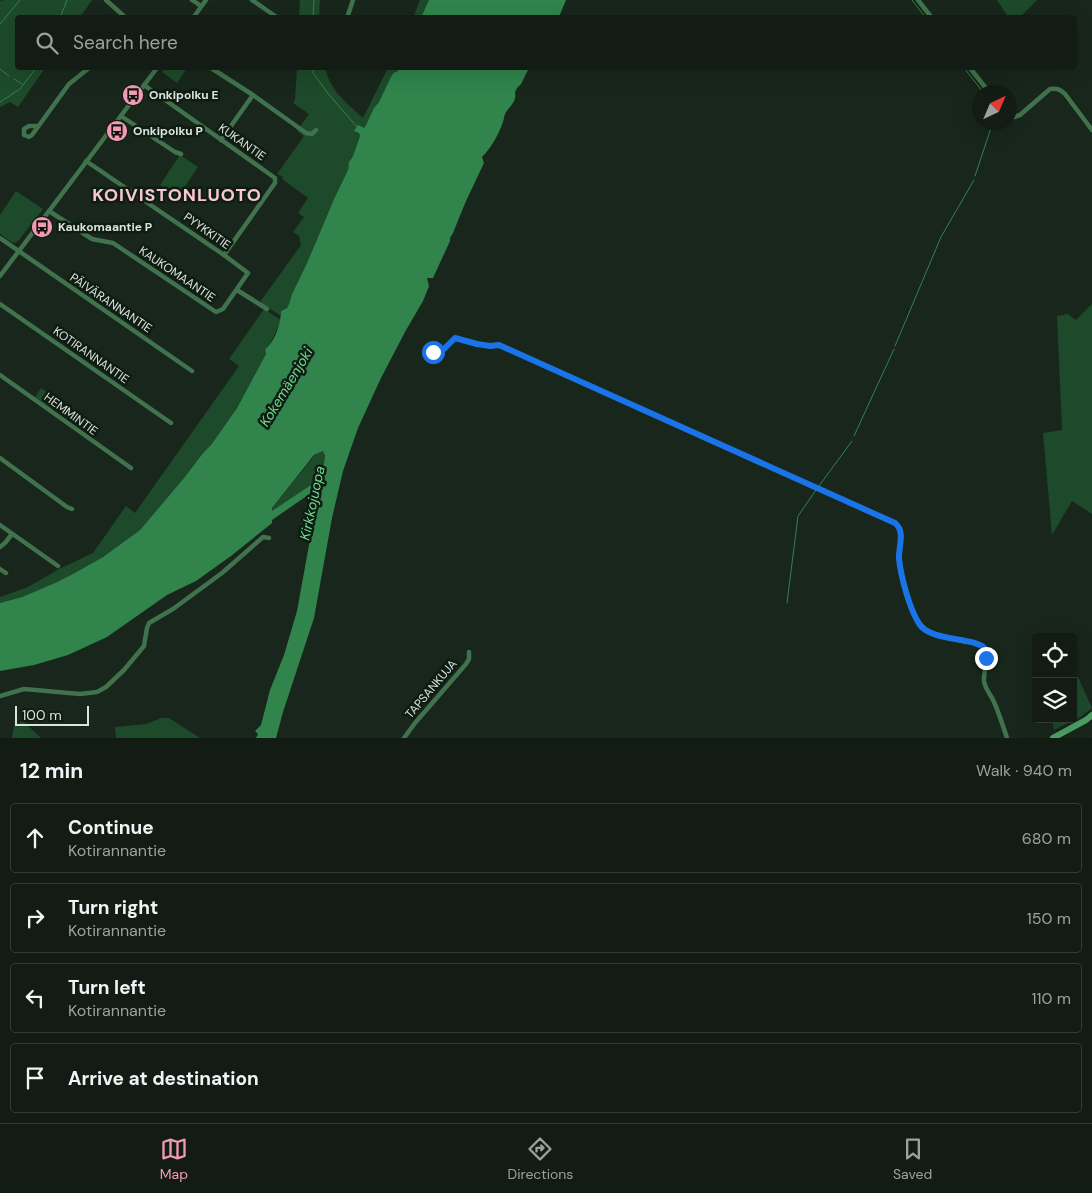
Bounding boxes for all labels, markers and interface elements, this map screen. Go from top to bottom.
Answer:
search box [15,15,1077,70]
icon: search [33,29,61,57]
text: Search here [73,30,178,55]
bus stop icon: Onkipolku E [121,83,145,107]
north arrow [972,85,1017,130]
place label: Onkipolku E [149,87,219,103]
bus stop icon: Onkipolku P [105,119,129,143]
street label: KUKANTIE [215,120,269,164]
place label: Onkipolku P [133,123,203,139]
district label: KOIVISTONLUOTO [92,183,262,207]
street label: PYYKKITIE [180,209,234,253]
bus stop icon: Kaukomaantie P [30,215,54,239]
place label: Kaukomaantie P [58,219,152,235]
street label: KAUKOMAANTIE [136,243,219,306]
street label: PÄIVÄRANNANTIE [67,270,155,337]
street label: KOTIRANNANTIE [50,323,132,387]
route start [422,341,445,364]
water label: Kokemäenjoki [255,344,317,430]
street label: HEMMINTIE [41,389,101,439]
water label: Kirkkojuopa [295,464,329,542]
map controls [1032,633,1077,723]
button: locate [1032,633,1077,678]
route end [975,647,998,670]
street label: TAPSANKUJA [402,656,460,722]
button: layers [1032,678,1077,723]
scale bar [15,703,89,726]
text: 100 m [22,706,62,724]
text: 12 min [20,757,83,785]
text: Walk · 940 m [976,760,1072,781]
text: Continue [68,815,154,840]
icon: ahead [21,824,49,852]
text: 680 m [1022,828,1071,849]
text: Kotirannantie [68,840,166,861]
text: Turn right [68,895,158,920]
icon: right [21,904,49,932]
text: 150 m [1027,908,1071,929]
text: Kotirannantie [68,920,166,941]
text: Turn left [68,975,146,1000]
icon: left [21,984,49,1012]
text: 110 m [1032,988,1071,1009]
text: Kotirannantie [68,1000,166,1021]
icon: arrive [21,1064,49,1092]
text: Arrive at destination [68,1066,259,1091]
tab: Map [160,1135,188,1183]
tab: Directions [508,1135,573,1183]
tab: Saved [893,1135,932,1183]

